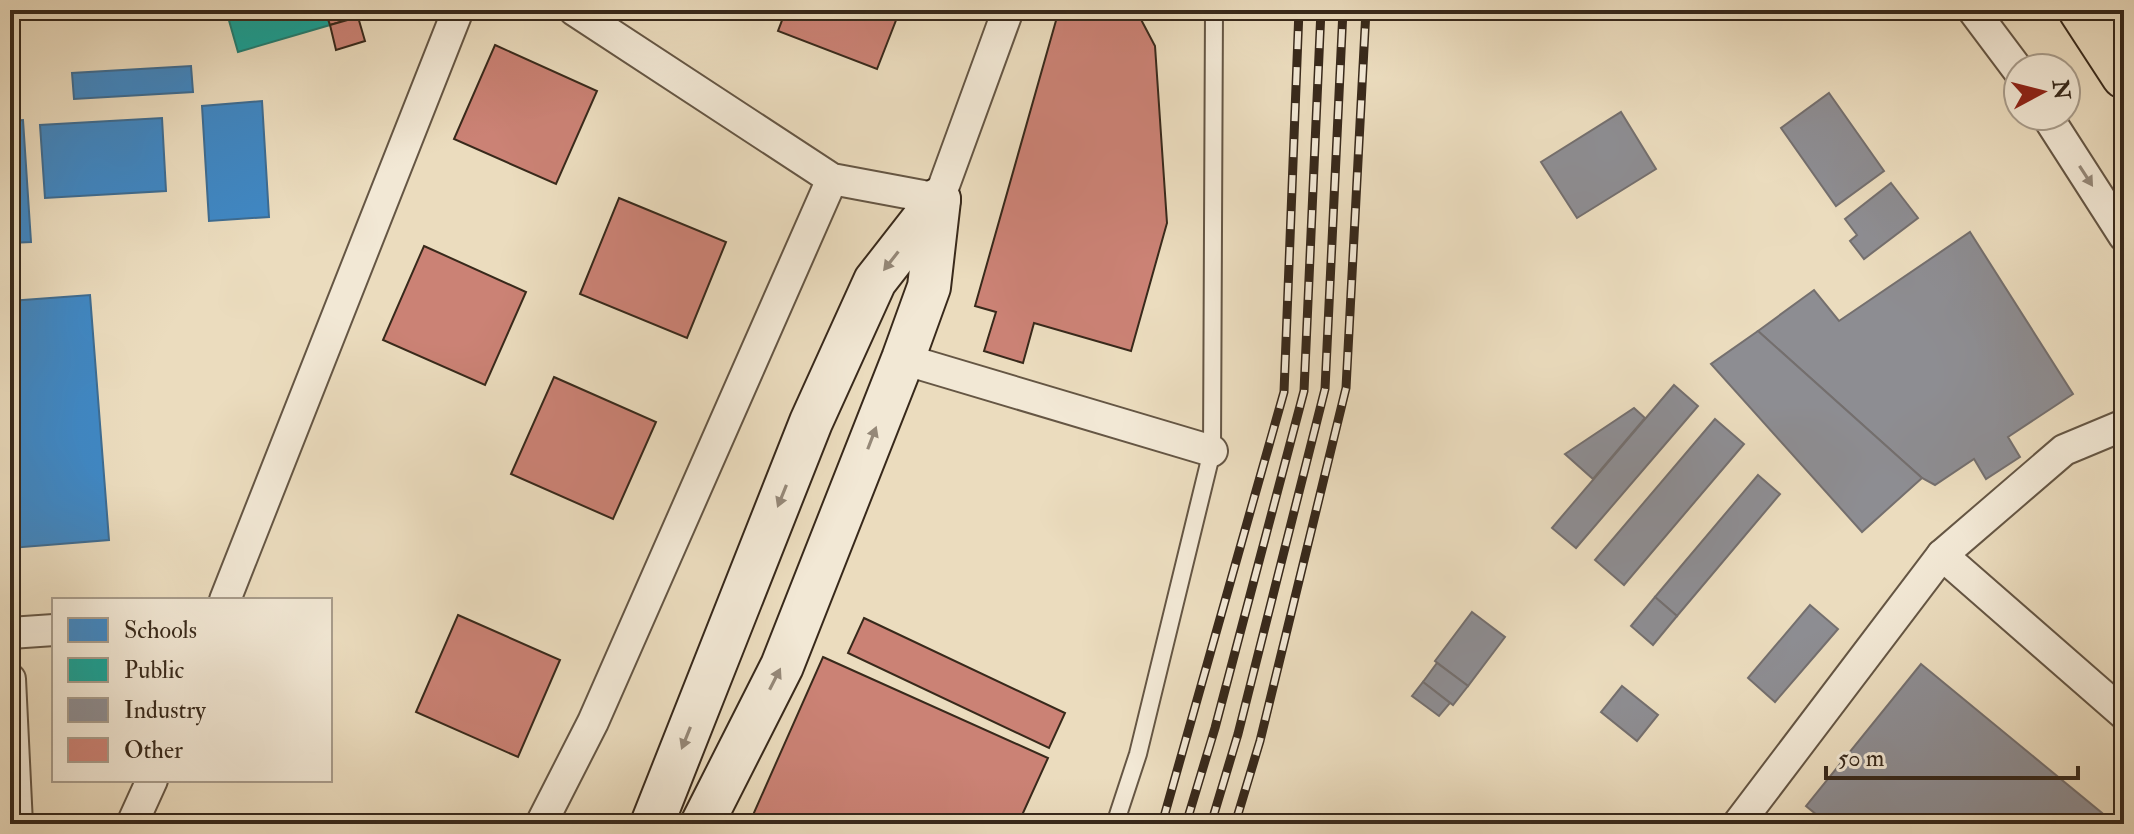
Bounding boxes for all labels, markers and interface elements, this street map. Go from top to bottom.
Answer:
north arrow [2002,52,2082,132]
text: N [2046,77,2076,101]
one-way arrow [2078,165,2092,187]
one-way arrow [883,251,900,271]
one-way arrow [865,426,878,450]
one-way arrow [775,484,788,508]
legend [52,598,332,782]
text: Schools [124,615,197,646]
text: Public [124,655,184,686]
one-way arrow [768,668,782,691]
text: Industry [124,695,206,726]
one-way arrow [679,726,692,750]
scale bar [1826,730,2078,780]
text: Other [124,735,183,766]
text: 50 m [1838,743,1885,774]

